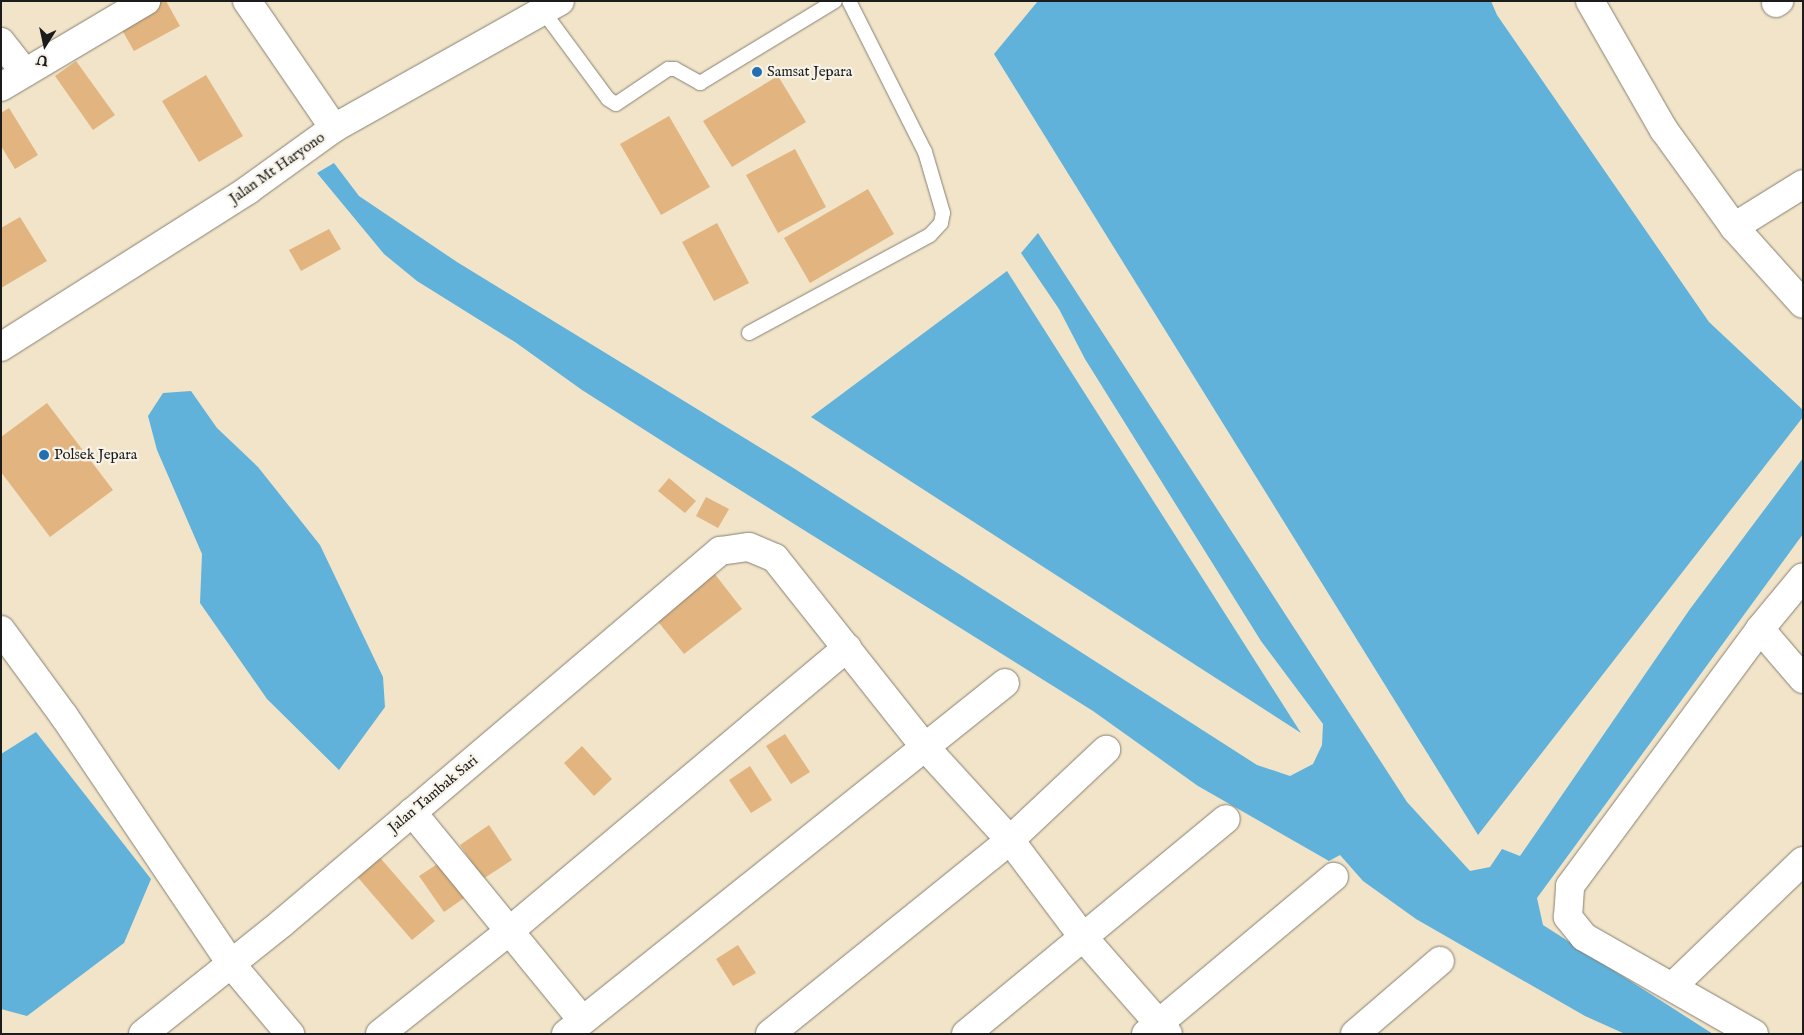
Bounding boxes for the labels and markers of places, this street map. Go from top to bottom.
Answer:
place label: Samsat Jepara [767,63,852,81]
marker: Samsat Jepara [751,66,763,78]
place label: Polsek Jepara [54,446,137,464]
marker: Polsek Jepara [38,449,50,461]

